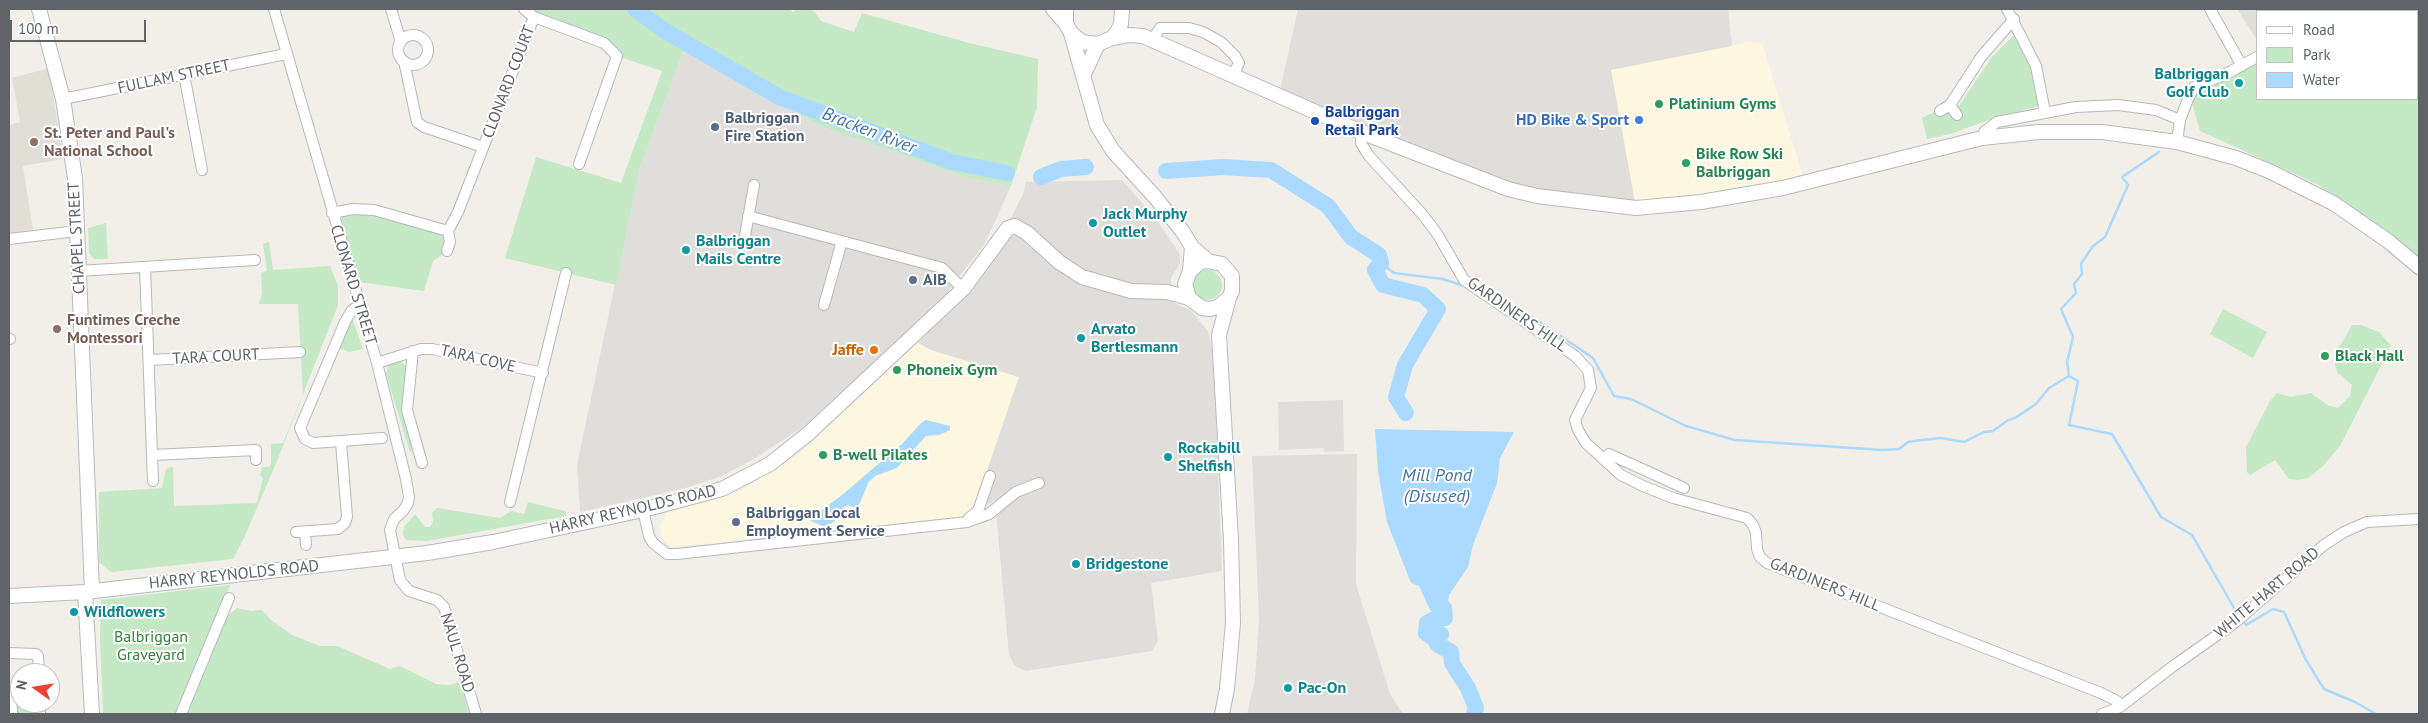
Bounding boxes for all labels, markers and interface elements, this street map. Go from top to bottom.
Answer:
scale bar [12,10,149,42]
legend [2256,10,2418,100]
text: 100 m [18,19,59,38]
text: Road [2303,20,2335,39]
street label: CLONARD COURT [479,23,539,141]
text: Park [2303,45,2331,64]
street label: FULLAM STREET [116,56,232,98]
place label: Balbriggan Golf Club [2155,64,2229,102]
text: Water [2303,70,2340,89]
marker: Balbriggan Golf Club [2233,77,2245,89]
place label: Platinium Gyms [1669,94,1776,114]
marker: Platinium Gyms [1653,98,1665,110]
place label: Balbriggan Retail Park [1325,102,1399,140]
water label: Bracken River [819,103,919,159]
place label: Balbriggan Fire Station [725,108,804,146]
place label: HD Bike & Sport [1516,110,1629,130]
marker: HD Bike & Sport [1633,114,1645,126]
marker: Balbriggan Retail Park [1309,115,1321,127]
marker: Balbriggan Fire Station [709,121,721,133]
place label: St. Peter and Paul's National School [44,123,175,161]
marker: St. Peter and Paul's National School [28,136,40,148]
place label: Bike Row Ski Balbriggan [1696,144,1783,182]
marker: Bike Row Ski Balbriggan [1680,157,1692,169]
street label: CHAPEL STREET [64,181,90,295]
place label: Jack Murphy Outlet [1103,204,1187,242]
marker: Jack Murphy Outlet [1087,217,1099,229]
street label: CLONARD STREET [326,223,380,347]
place label: Balbriggan Mails Centre [696,231,781,269]
marker: Balbriggan Mails Centre [680,244,692,256]
place label: AIB [923,270,947,290]
street label: GARDINERS HILL [1463,273,1571,357]
marker: AIB [907,274,919,286]
place label: Funtimes Creche Montessori [67,310,180,348]
place label: Arvato Bertlesmann [1091,319,1178,357]
marker: Funtimes Creche Montessori [51,323,63,335]
marker: Arvato Bertlesmann [1075,332,1087,344]
place label: Jaffe [832,340,864,360]
street label: TARA COVE [438,341,518,377]
marker: Jaffe [868,344,880,356]
street label: TARA COURT [172,345,260,369]
place label: Black Hall [2335,346,2404,366]
marker: Black Hall [2319,350,2331,362]
place label: Phoneix Gym [907,360,997,380]
marker: Phoneix Gym [891,364,903,376]
place label: Rockabill Shelfish [1178,438,1240,476]
place label: B-well Pilates [833,445,928,465]
marker: B-well Pilates [817,449,829,461]
marker: Rockabill Shelfish [1162,451,1174,463]
water label: Mill Pond (Disused) [1402,465,1472,508]
street label: HARRY REYNOLDS ROAD [548,481,718,539]
place label: Balbriggan Local Employment Service [746,503,885,541]
marker: Balbriggan Local Employment Service [730,516,742,528]
street label: WHITE HART ROAD [2211,543,2323,643]
place label: Bridgestone [1086,554,1168,574]
street label: GARDINERS HILL [1767,554,1883,616]
street label: HARRY REYNOLDS ROAD [148,557,320,593]
marker: Bridgestone [1070,558,1082,570]
place label: Wildflowers [84,602,165,622]
marker: Wildflowers [68,606,80,618]
street label: NAUL ROAD [436,611,478,695]
park label: Balbriggan Graveyard [114,627,188,665]
north arrow [10,663,60,713]
text: N [12,678,31,691]
place label: Pac-On [1298,678,1346,698]
marker: Pac-On [1282,682,1294,694]

